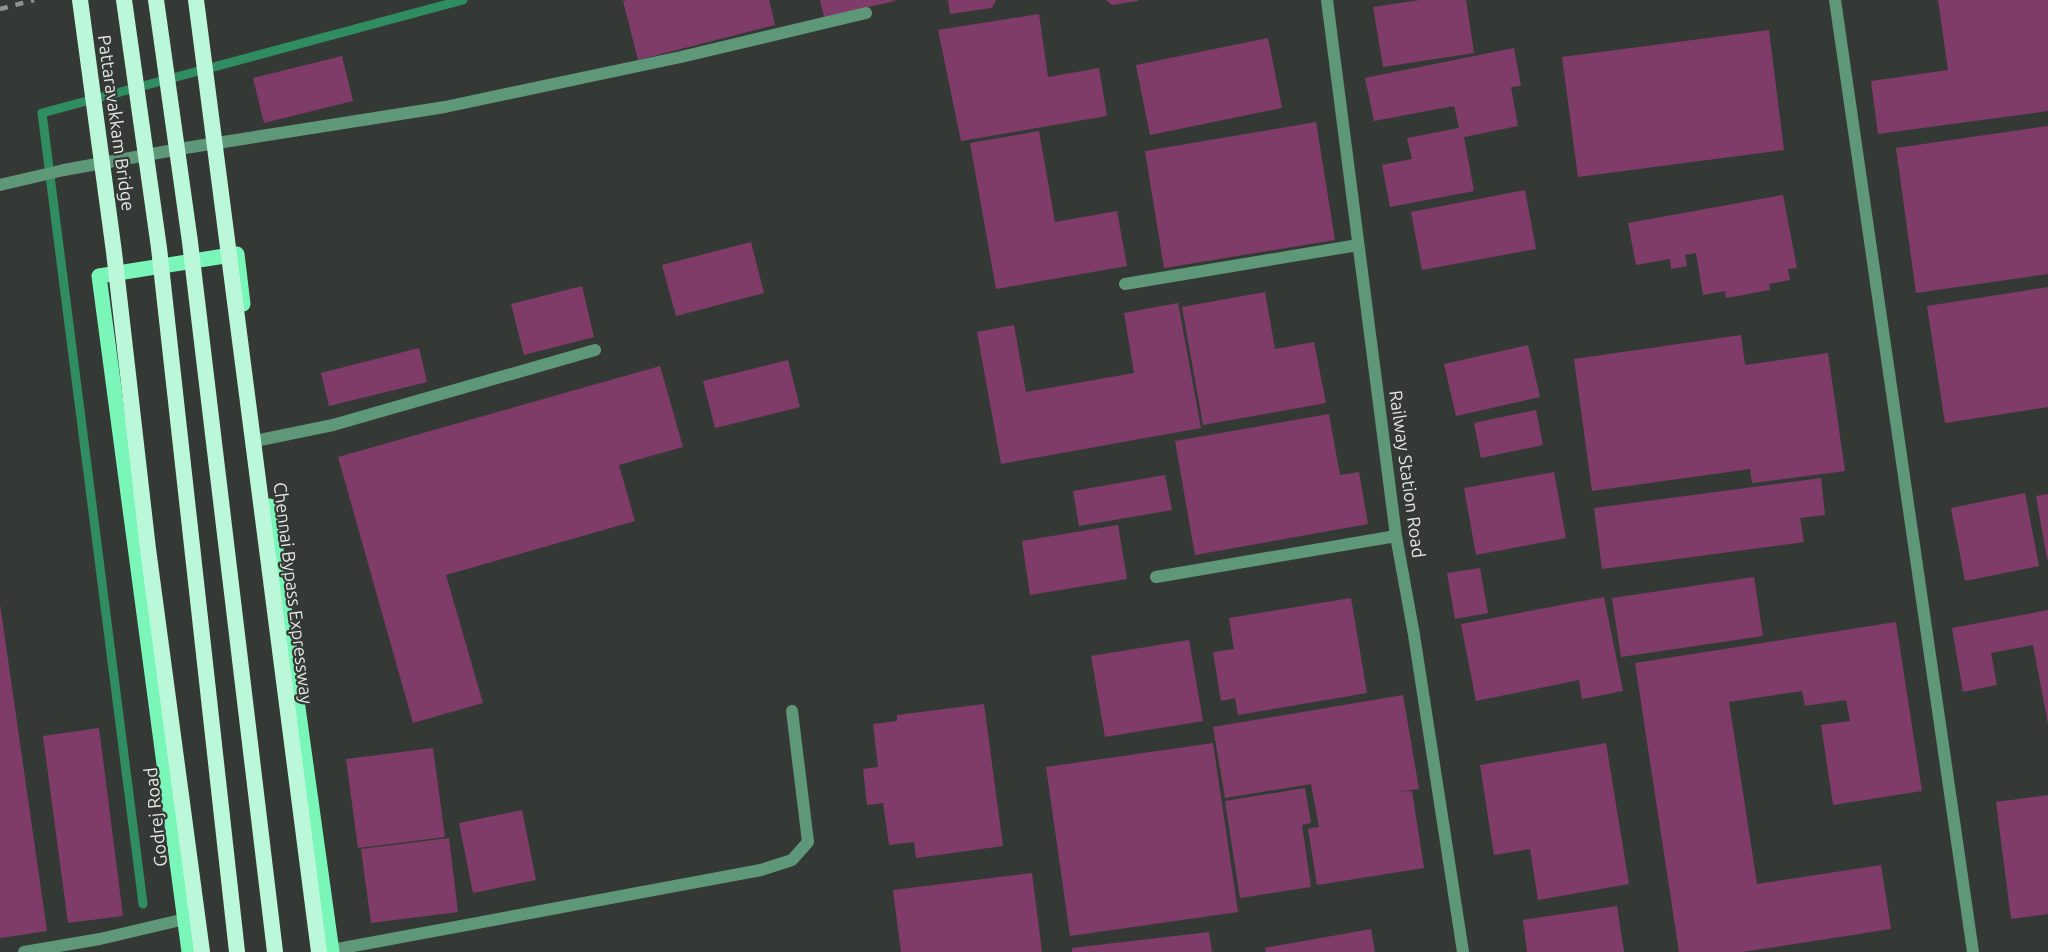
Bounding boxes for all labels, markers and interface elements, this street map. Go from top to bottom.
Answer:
street label: Pattaravakkam Bridge [95,33,139,212]
street label: Railway Station Road [1386,389,1430,559]
street label: Chennai Bypass Expressway [270,481,318,705]
street label: Godrej Road [140,766,170,868]

